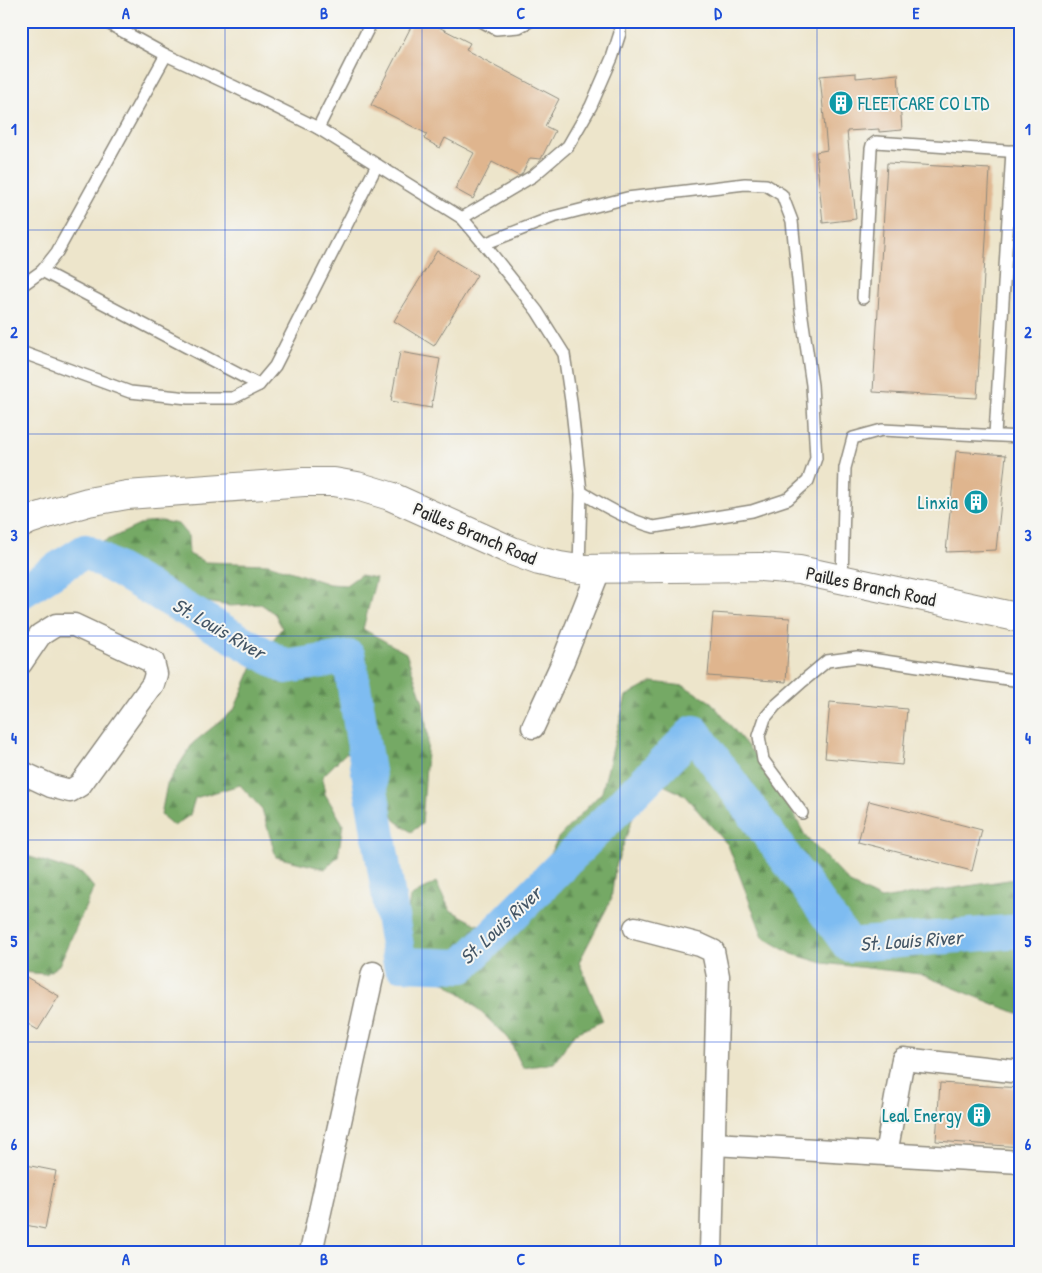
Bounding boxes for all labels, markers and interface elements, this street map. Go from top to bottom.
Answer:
text: A [122,2,130,24]
text: B [320,2,328,24]
text: C [517,2,526,24]
text: D [714,2,722,24]
text: E [912,2,920,24]
building icon: FLEETCARE CO LTD [828,90,854,116]
place label: FLEETCARE CO LTD [857,90,989,116]
text: 1 [11,118,17,140]
text: 1 [1025,118,1031,140]
text: 2 [10,321,18,343]
text: 2 [1024,321,1032,343]
place label: Linxia [918,489,959,515]
building icon: Linxia [963,489,989,515]
street label: Pailles Branch Road [409,495,541,571]
text: 3 [10,524,18,546]
text: 3 [1024,524,1032,546]
street label: Pailles Branch Road [804,560,939,613]
water label: St. Louis River [168,591,272,666]
text: 4 [11,727,17,749]
text: 4 [1025,727,1031,749]
water label: St. Louis River [453,879,548,970]
water label: St. Louis River [859,923,965,957]
text: 5 [11,930,18,952]
text: 5 [1025,930,1032,952]
place label: Leal Energy [882,1102,962,1128]
building icon: Leal Energy [966,1102,992,1128]
text: 6 [11,1133,18,1155]
text: 6 [1025,1133,1032,1155]
text: A [122,1248,130,1270]
text: B [320,1248,328,1270]
text: C [517,1248,526,1270]
text: D [714,1248,722,1270]
text: E [912,1248,920,1270]

